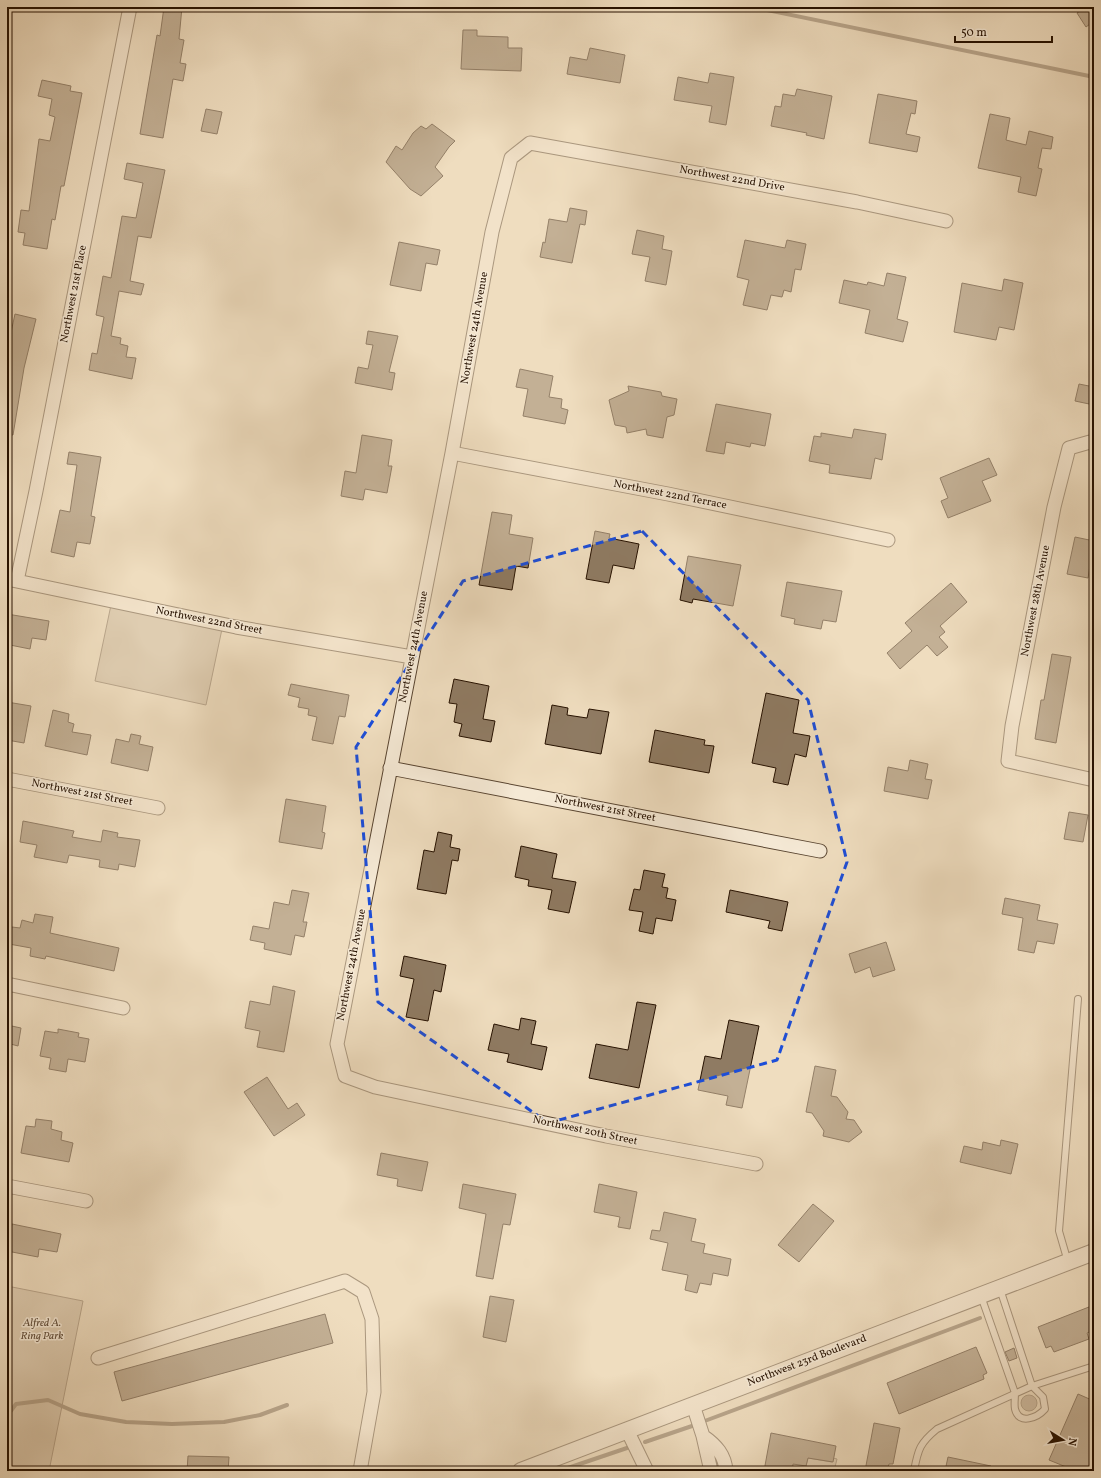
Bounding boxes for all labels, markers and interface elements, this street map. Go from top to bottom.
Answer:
scale bar [955,18,1052,44]
text: 50 m [961,25,987,41]
street label: Northwest 22nd Drive [678,162,786,196]
street label: Northwest 21st Place [57,244,91,344]
street label: Northwest 24th Avenue [458,271,492,385]
street label: Northwest 22nd Terrace [612,477,728,513]
street label: Northwest 28th Avenue [1018,544,1054,658]
street label: Northwest 24th Avenue [396,590,432,704]
street label: Northwest 22nd Street [154,603,264,639]
street label: Northwest 21st Street [30,776,134,810]
street label: Northwest 21st Street [553,792,657,826]
street label: Northwest 24th Avenue [334,908,370,1022]
street label: Northwest 20th Street [531,1113,639,1149]
park label: Alfred A. Ring Park [21,1316,63,1344]
street label: Northwest 23rd Boulevard [745,1331,869,1391]
north arrow [1043,1420,1083,1460]
text: N [1063,1436,1079,1447]

